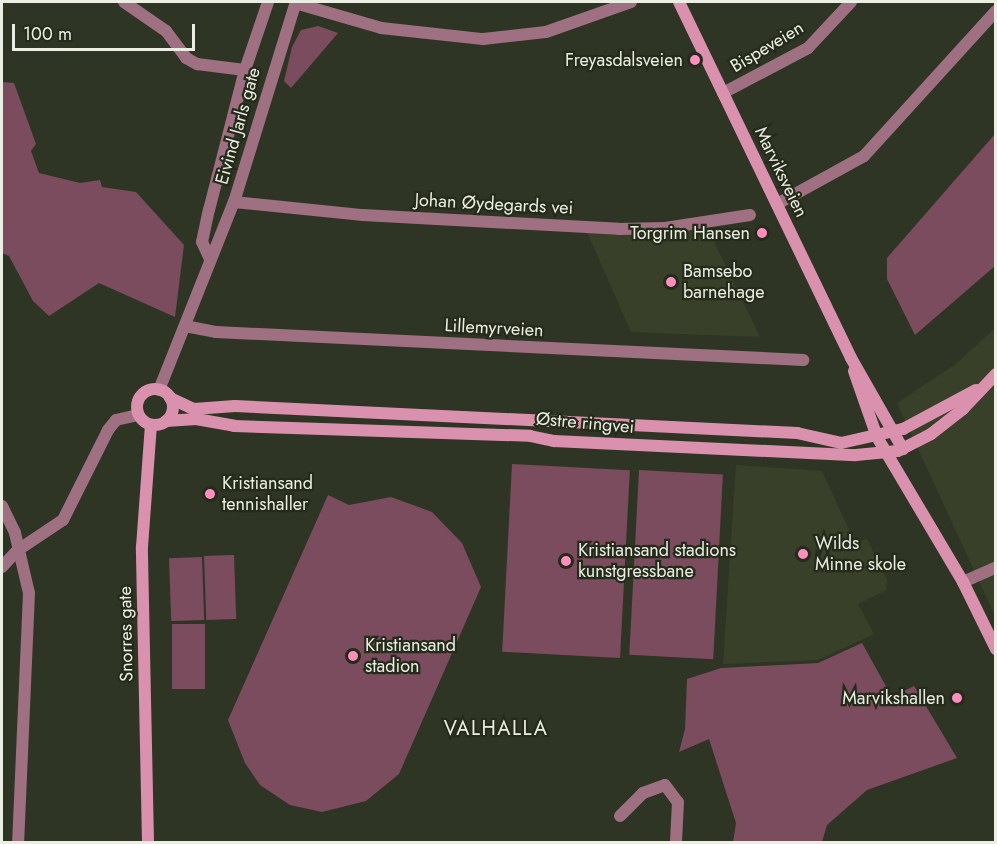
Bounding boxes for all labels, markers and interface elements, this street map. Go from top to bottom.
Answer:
scale bar [15,12,198,50]
street label: Bispeveien [726,17,808,77]
text: 100 m [23,21,72,47]
place label: Freyasdalsveien [565,49,683,71]
marker: Freyasdalsveien [688,53,702,67]
street label: Eivind Jarls gate [211,65,265,187]
street label: Marviksveien [750,123,812,221]
street label: Johan Øydegards vei [414,189,574,219]
place label: Torgrim Hansen [630,222,750,244]
marker: Torgrim Hansen [755,226,769,240]
place label: Bamsebo barnehage [683,261,764,304]
marker: Bamsebo barnehage [664,275,678,289]
street label: Lillemyrveien [444,315,544,341]
street label: Østre ringvei [535,408,635,438]
place label: Kristiansand tennishaller [222,473,313,516]
marker: Kristiansand tennishaller [203,487,217,501]
place label: Wilds Minne skole [815,533,906,576]
place label: Kristiansand stadions kunstgressbane [578,540,736,582]
marker: Wilds Minne skole [796,547,810,561]
marker: Kristiansand stadions kunstgressbane [559,554,573,568]
street label: Snorres gate [114,586,138,682]
place label: Kristiansand stadion [365,635,456,678]
marker: Kristiansand stadion [346,649,360,663]
place label: Marvikshallen [842,687,945,709]
marker: Marvikshallen [950,691,964,705]
district label: VALHALLA [444,716,548,740]

